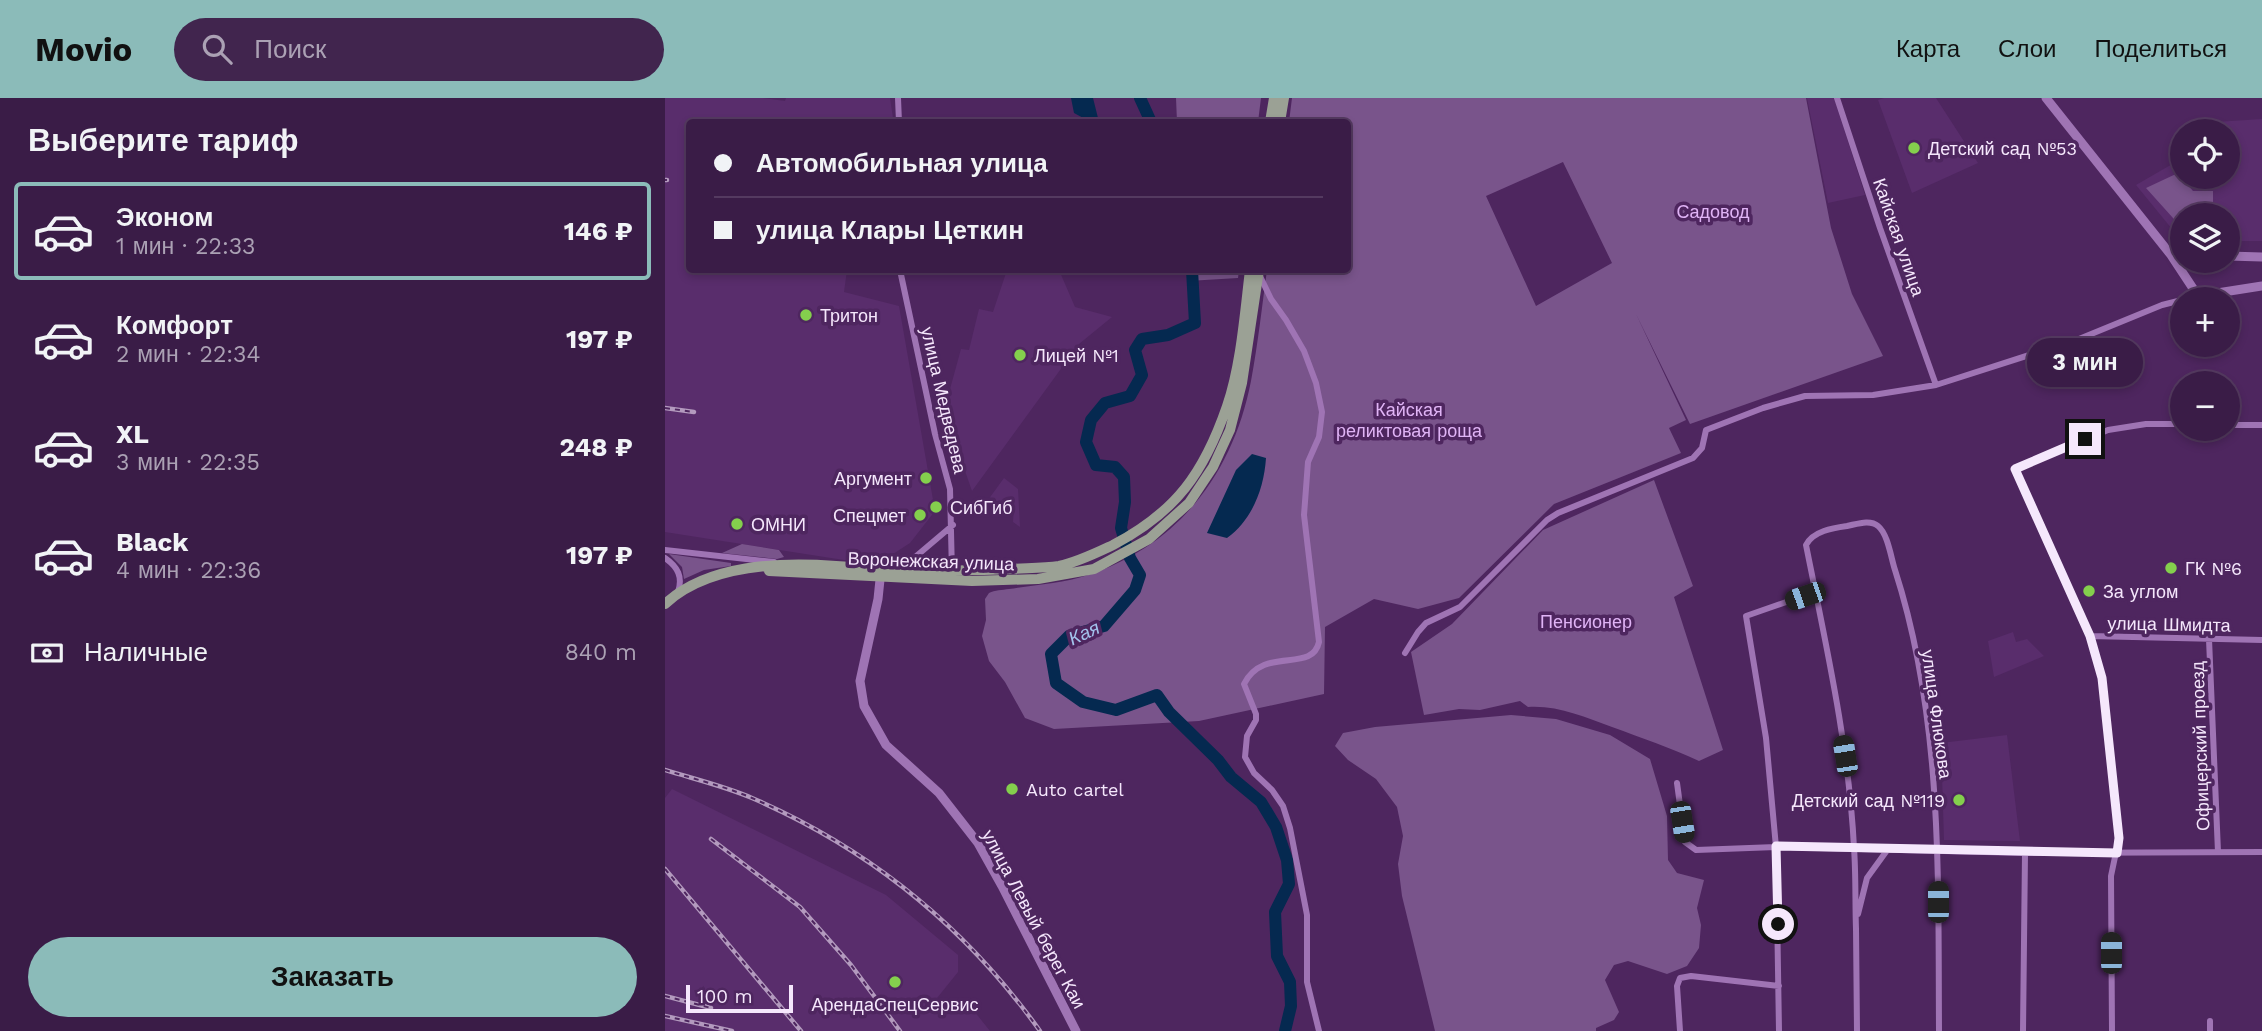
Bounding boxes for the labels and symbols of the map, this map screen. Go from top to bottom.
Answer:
place label: Детский сад №53 [1928,138,2077,159]
marker: Детский сад №53 [1906,140,1922,156]
street label: Кайская улица [1869,175,1929,300]
park label: Садовод [1676,201,1750,222]
place label: Тритон [820,305,878,326]
marker: Тритон [798,307,814,323]
street label: улица Медведева [917,325,971,476]
callout: 3 мин [2027,338,2143,386]
place label: Лицей №1 [1034,345,1119,366]
marker: Лицей №1 [1012,347,1028,363]
park label: Кайская реликтовая роща [1336,399,1483,441]
route end [2069,423,2101,455]
place label: Аргумент [834,468,912,489]
marker: Аргумент [918,470,934,486]
place label: СибГиб [950,497,1012,518]
marker: СибГиб [928,499,944,515]
place label: Спецмет [833,505,906,526]
marker: Спецмет [912,507,928,523]
place label: ОМНИ [751,514,806,535]
marker: ОМНИ [729,516,745,532]
street label: Воронежская улица [847,548,1016,574]
place label: ГК №6 [2185,558,2242,579]
marker: ГК №6 [2163,560,2179,576]
car [1782,579,1829,613]
place label: За углом [2103,581,2178,602]
marker: За углом [2081,583,2097,599]
park label: Пенсионер [1540,611,1632,632]
street label: улица Шмидта [2107,612,2232,636]
water label: Кая [1065,616,1103,650]
street label: улица Флюкова [1918,648,1957,781]
street label: Офицерский проезд [2187,660,2213,831]
car [1832,734,1859,778]
place label: Auto cartel [1026,779,1124,800]
marker: Auto cartel [1004,781,1020,797]
place label: Детский сад №119 [1792,790,1945,811]
marker: Детский сад №119 [1951,792,1967,808]
car [1669,800,1696,844]
street label: улица Левый берег Каи [978,826,1090,1012]
car [1928,881,1949,923]
route start [1762,908,1794,940]
car [2101,932,2122,974]
marker: АрендаСпецСервис [887,974,903,990]
scale bar [686,982,793,1014]
place label: АрендаСпецСервис [811,994,979,1015]

